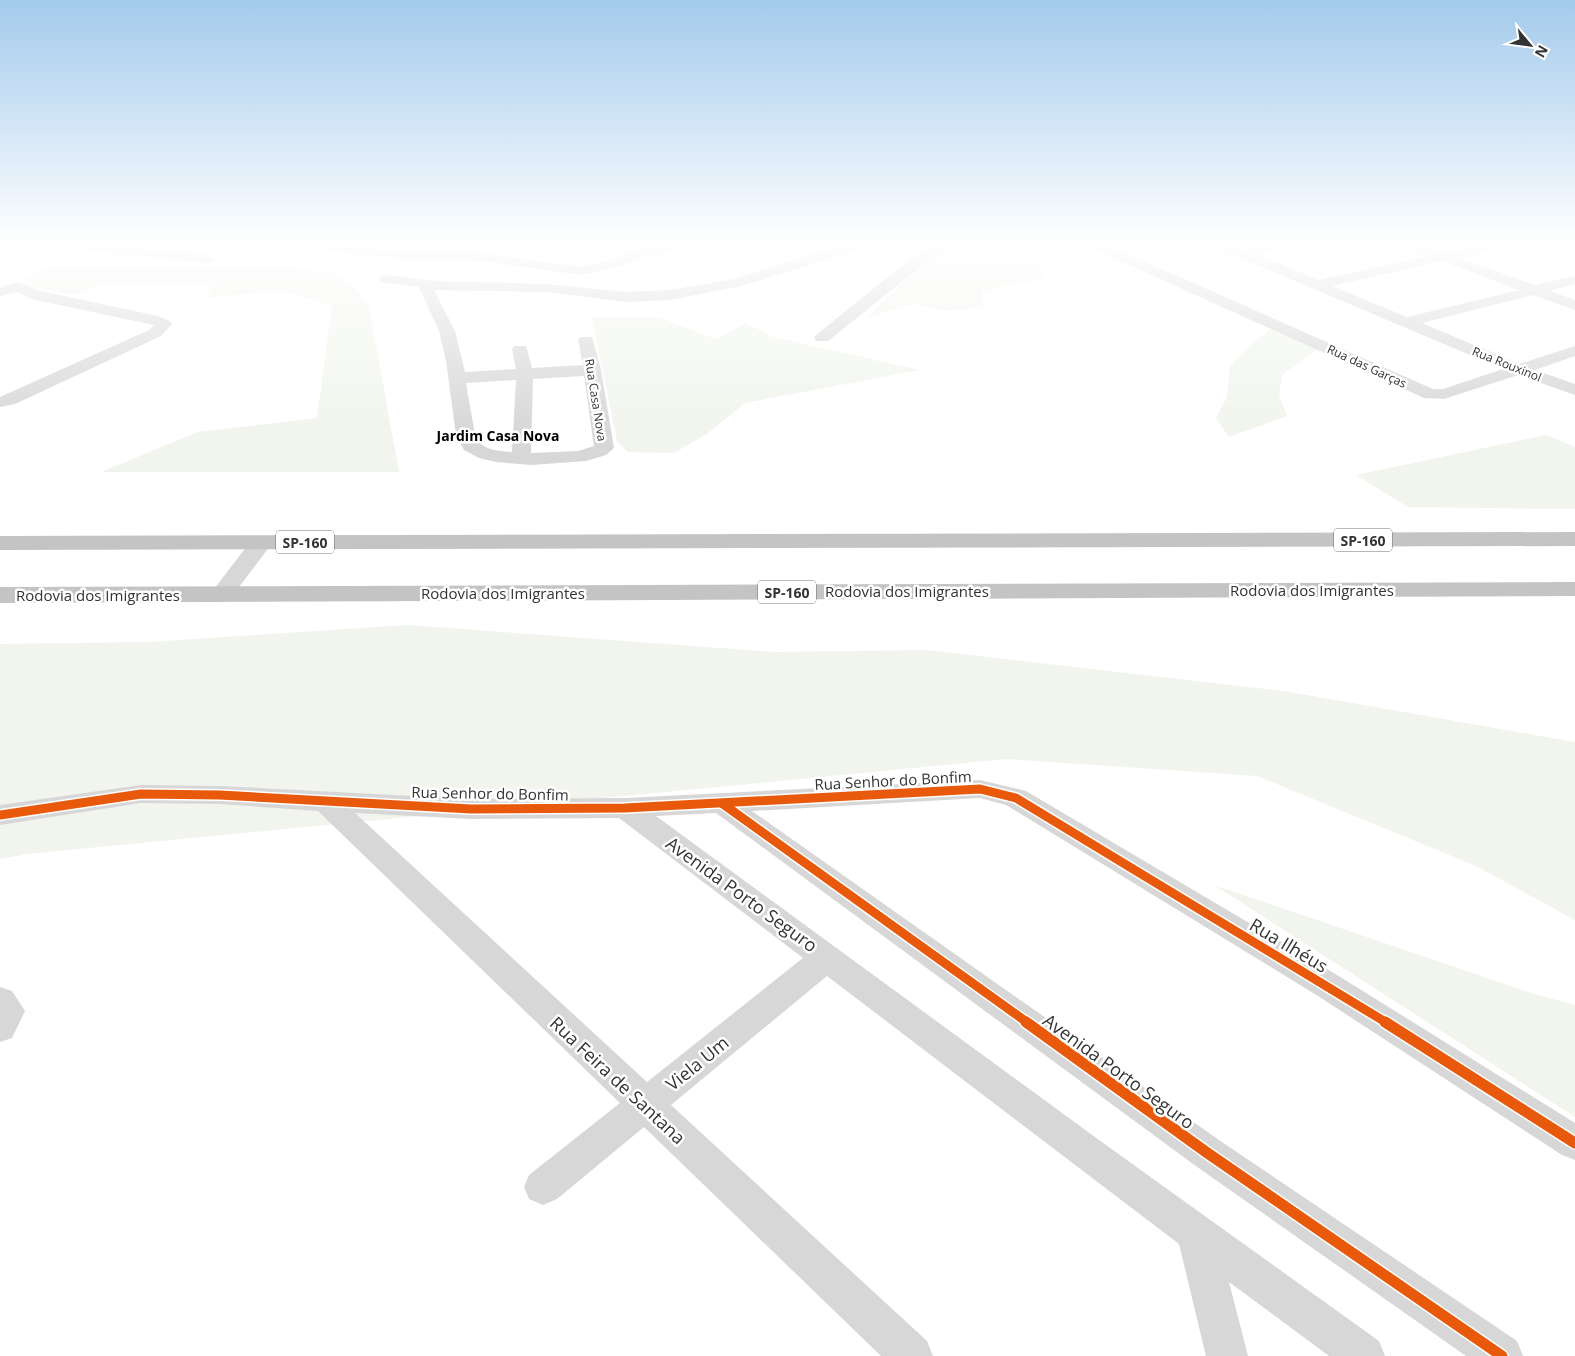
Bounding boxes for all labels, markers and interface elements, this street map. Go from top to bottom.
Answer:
north arrow [1505,20,1555,70]
text: N [1531,42,1553,61]
street label: Rua das Garças [1325,340,1410,392]
street label: Rua Rouxinol [1470,342,1544,386]
street label: Rua Casa Nova [581,358,611,442]
district label: Jardim Casa Nova [435,426,559,445]
road number: SP-160 [1334,528,1392,552]
road number: SP-160 [276,530,334,554]
road number: SP-160 [758,580,816,604]
street label: Rodovia dos Imigrantes [1230,580,1394,600]
street label: Rodovia dos Imigrantes [825,581,989,601]
street label: Rodovia dos Imigrantes [421,583,585,603]
street label: Rodovia dos Imigrantes [16,585,180,605]
street label: Rua Senhor do Bonfim [814,766,972,794]
street label: Rua Senhor do Bonfim [411,782,569,804]
street label: Avenida Porto Seguro [661,831,823,957]
street label: Rua Ilhéus [1245,912,1333,978]
street label: Avenida Porto Seguro [1038,1008,1200,1134]
street label: Rua Feira de Santana [545,1011,691,1149]
street label: Viela Um [661,1030,733,1096]

